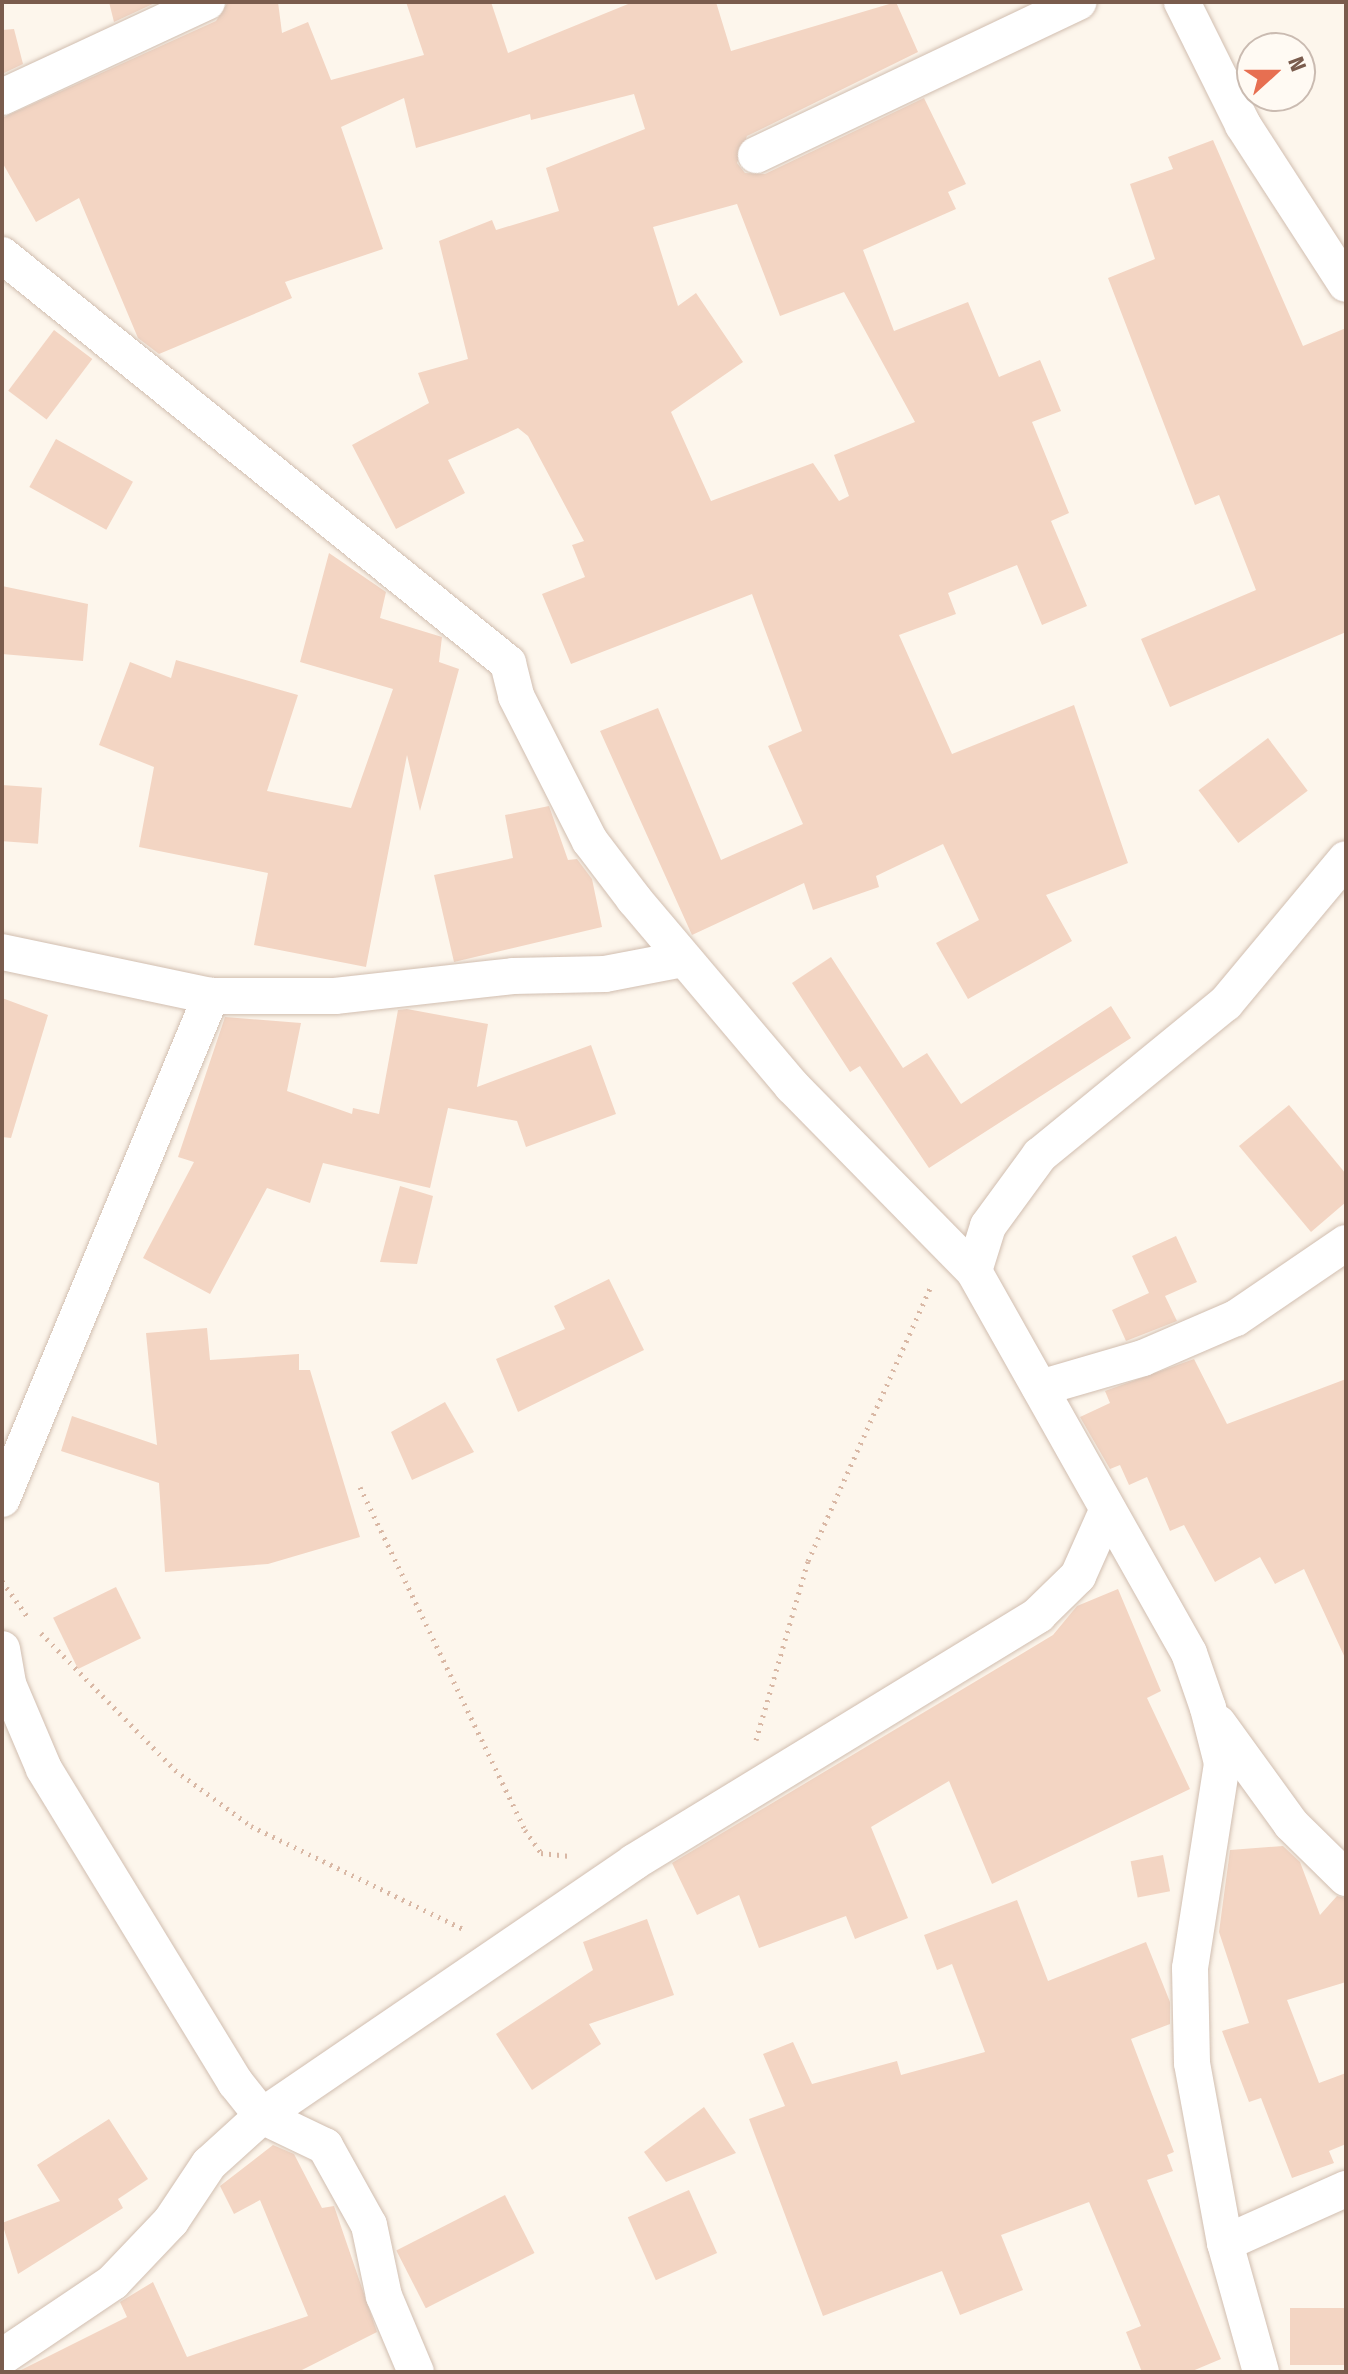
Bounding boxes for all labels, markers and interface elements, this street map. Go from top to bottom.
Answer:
north arrow [1236,32,1316,112]
text: N [1282,53,1312,75]

